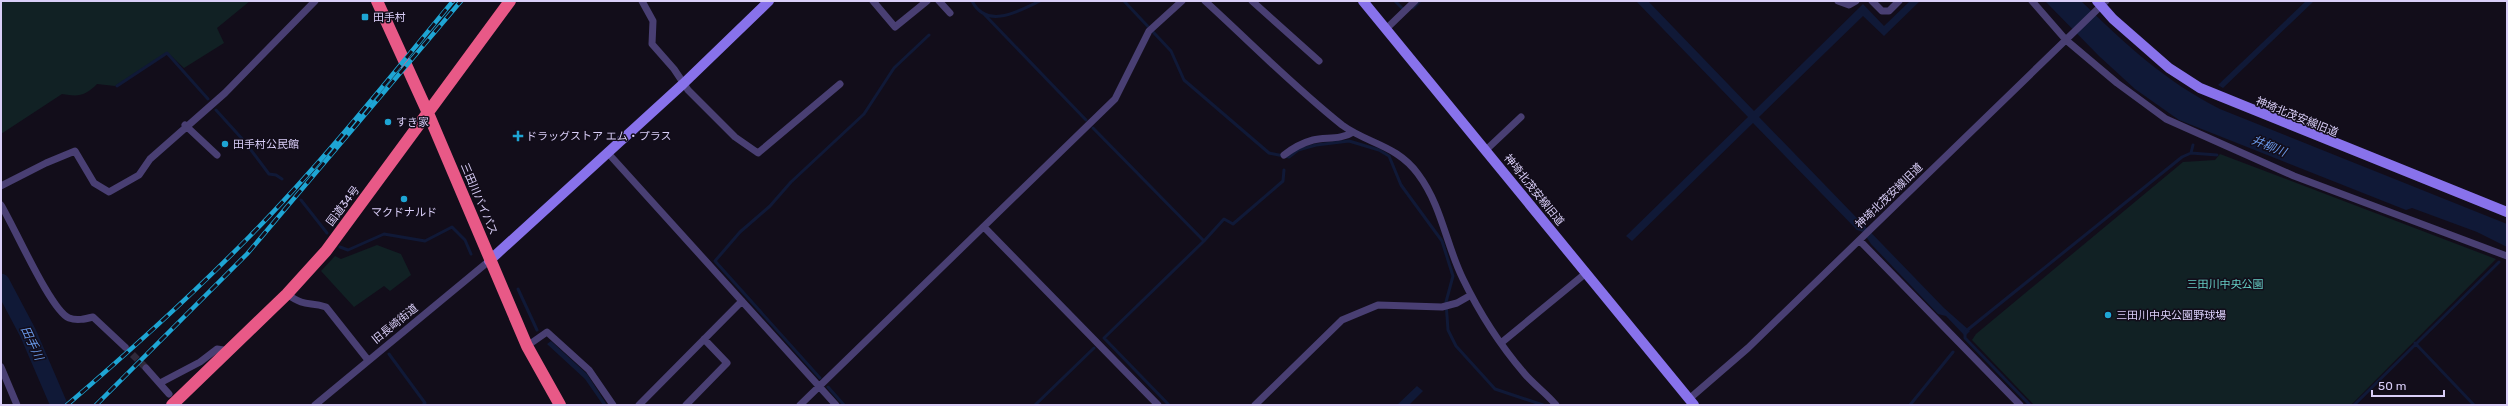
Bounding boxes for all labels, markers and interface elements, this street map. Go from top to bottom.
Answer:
place label: 田手村 [373,11,406,24]
marker: 田手村 [360,12,370,22]
street label: 神埼北茂安線旧道 [2254,94,2340,140]
place label: すき家 [396,116,429,129]
marker: すき家 [383,117,393,127]
place label: ドラッグストア エム・プラス [526,130,671,143]
marker: ドラッグストア エム・プラス [513,131,523,141]
water label: 井柳川 [2250,133,2290,160]
place label: 田手村公民館 [233,138,299,151]
marker: 田手村公民館 [220,139,230,149]
street label: 神埼北茂安線旧道 [1501,152,1567,228]
street label: 三田川バイパス [458,161,500,237]
street label: 神埼北茂安線旧道 [1853,161,1925,231]
street label: 国道34号 [324,184,362,228]
marker: マクドナルド [399,194,409,204]
place label: マクドナルド [371,206,437,219]
park label: 三田川中央公園 [2187,278,2264,291]
street label: 旧長崎街道 [370,302,420,346]
place label: 三田川中央公園野球場 [2116,309,2226,322]
marker: 三田川中央公園野球場 [2103,310,2113,320]
water label: 田手川 [18,324,47,364]
scale bar [2372,372,2444,398]
text: 50 m [2378,379,2406,393]

